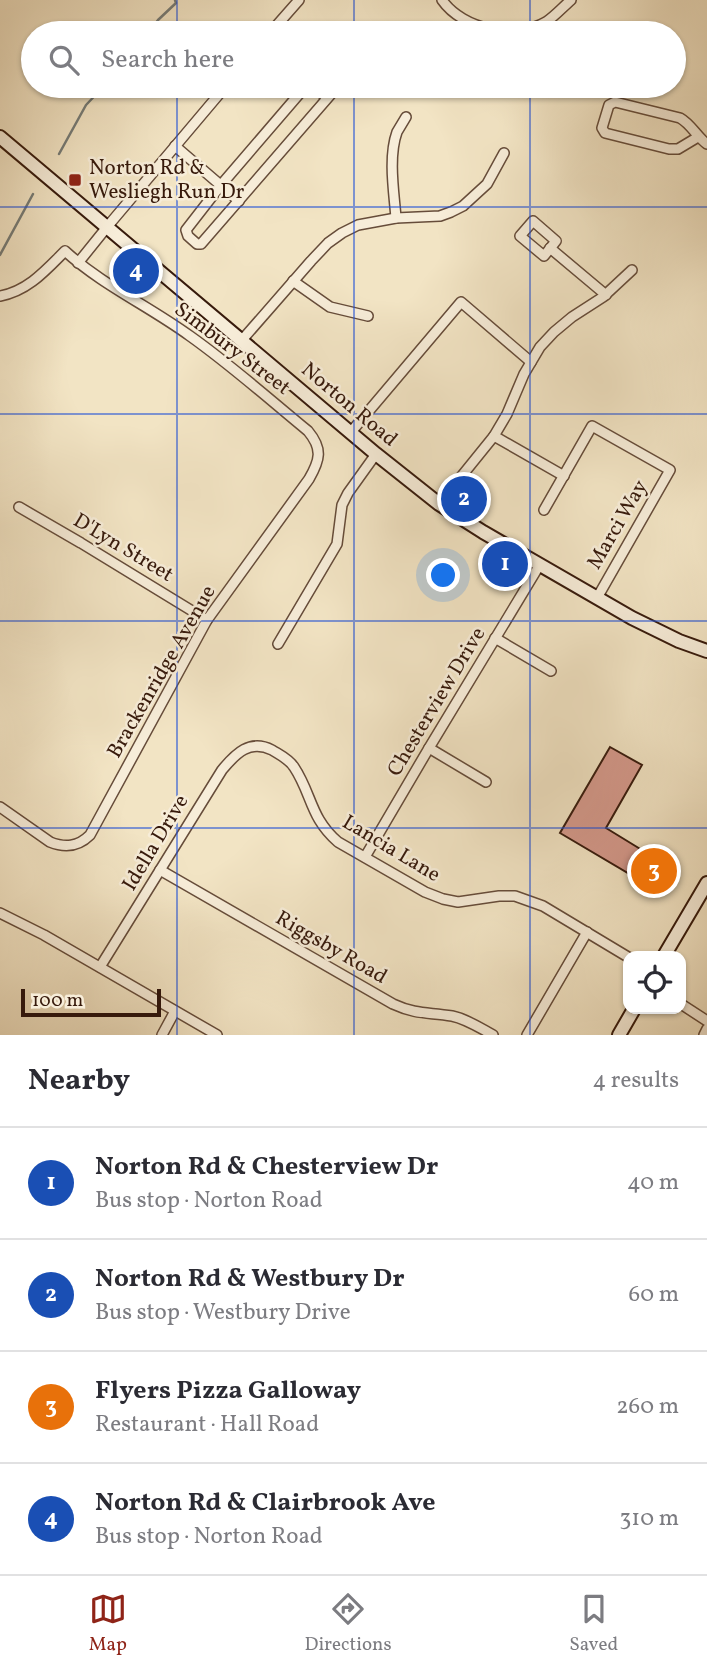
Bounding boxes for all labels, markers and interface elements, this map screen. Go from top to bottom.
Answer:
search box [21,21,686,98]
icon: search [45,41,83,79]
text: Search here [101,42,234,78]
place label: Norton Rd & Wesliegh Run Dr [89,154,245,207]
marker: Norton Rd & Wesliegh Run Dr [67,172,83,188]
pin: 4 [113,245,159,297]
street label: Simbury Street [168,296,296,402]
street label: Norton Road [294,356,404,454]
pin: 2 [441,473,487,525]
street label: Marci Way [581,474,656,575]
street label: D'Lyn Street [67,507,179,589]
pin: 1 [482,538,528,590]
your location [426,558,460,592]
street label: Brackenridge Avenue [101,580,223,764]
street label: Chesterview Drive [381,622,493,782]
street label: Idella Drive [116,789,196,897]
street label: Lancia Lane [336,808,446,890]
pin: 3 [631,845,677,897]
street label: Riggsby Road [270,904,392,992]
map controls [623,951,686,1014]
button: locate [623,951,686,1014]
scale bar [21,986,161,1018]
text: 100 m [32,988,83,1014]
text: Nearby [28,1060,130,1102]
text: 4 results [593,1065,679,1097]
text: Norton Rd & Chesterview Dr [95,1149,438,1185]
text: 1 [46,1167,56,1199]
text: 40 m [627,1167,679,1199]
text: Bus stop · Norton Road [95,1185,323,1217]
text: Norton Rd & Westbury Dr [95,1261,405,1297]
text: 2 [45,1279,57,1311]
text: 60 m [629,1279,679,1311]
text: Bus stop · Westbury Drive [95,1297,351,1329]
text: Flyers Pizza Galloway [95,1373,361,1409]
text: 3 [45,1391,57,1423]
text: 260 m [616,1391,679,1423]
text: Restaurant · Hall Road [95,1409,319,1441]
text: Norton Rd & Clairbrook Ave [95,1485,436,1521]
text: 4 [44,1503,58,1535]
text: 310 m [619,1503,679,1535]
text: Bus stop · Norton Road [95,1521,323,1553]
tab: Map [89,1590,127,1658]
tab: Directions [305,1590,392,1658]
tab: Saved [569,1590,618,1658]

